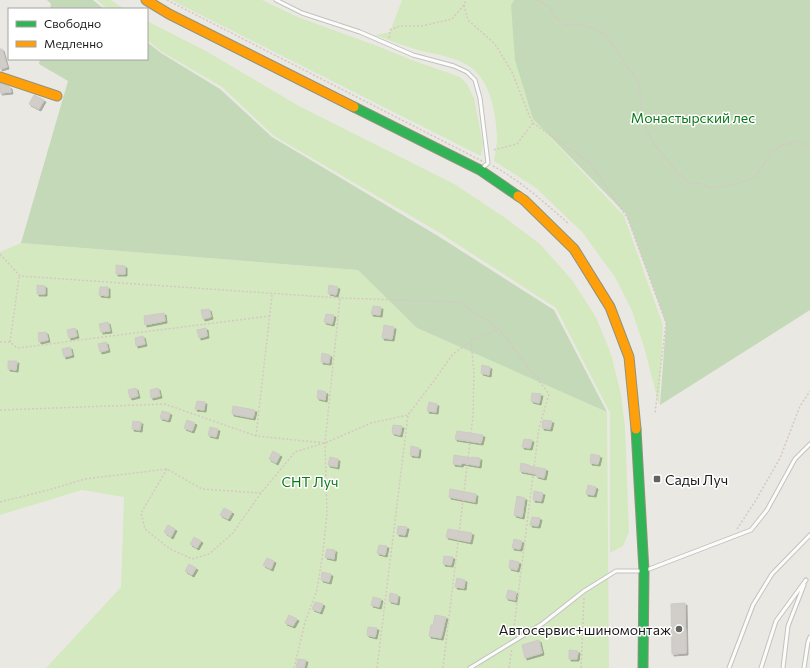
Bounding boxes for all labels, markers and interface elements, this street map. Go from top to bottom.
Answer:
legend [8,8,148,60]
text: Свободно [44,16,101,30]
text: Медленно [44,36,103,50]
park label: Монастырский лес [631,109,755,126]
place label: Сады Луч [665,471,728,488]
park label: СНТ Луч [282,473,338,490]
marker: Сады Луч [652,474,662,484]
place label: Автосервис+шиномонтаж [499,621,671,638]
marker: Автосервис+шиномонтаж [674,624,684,634]

